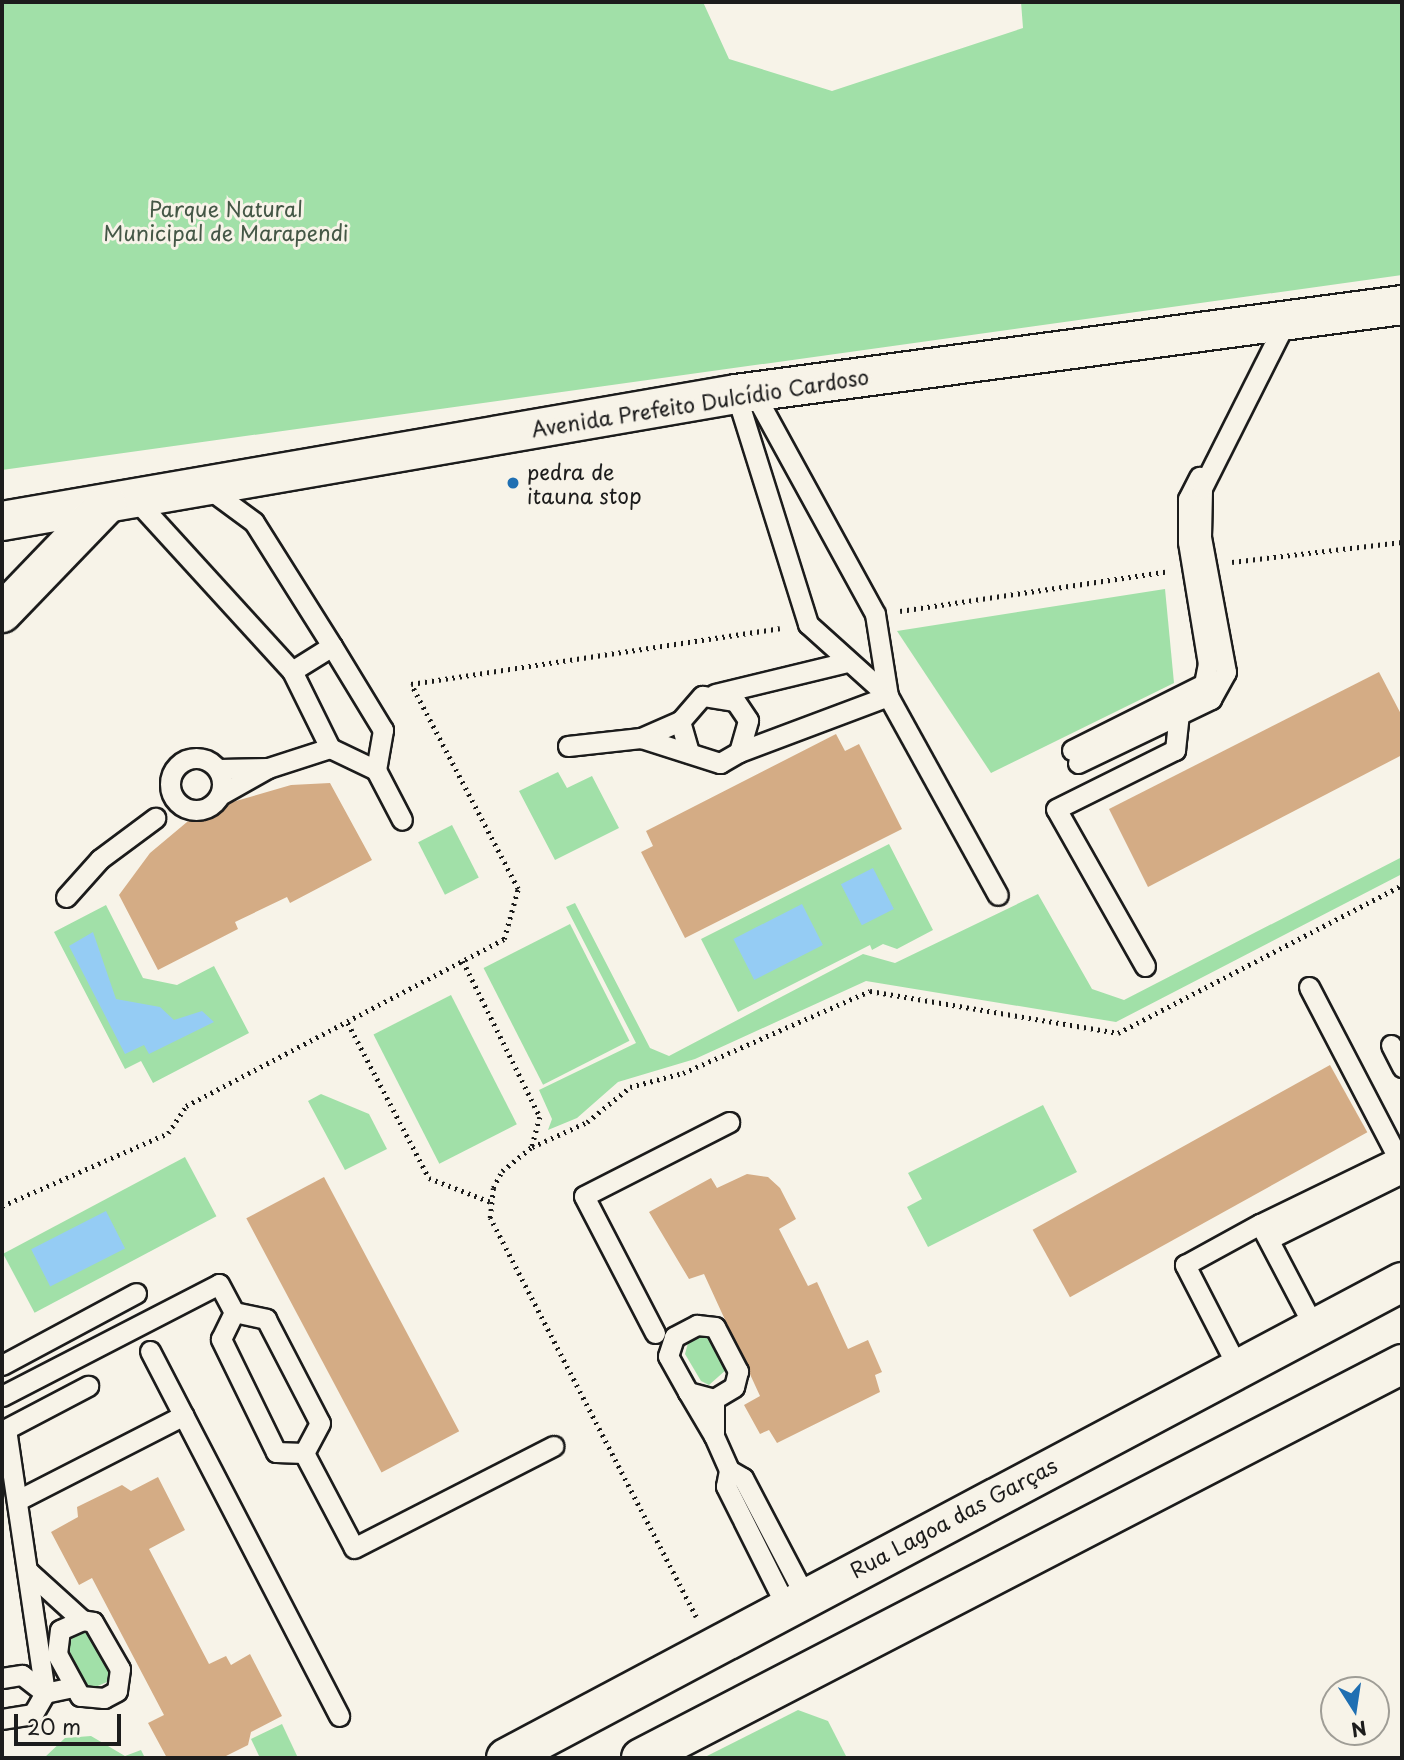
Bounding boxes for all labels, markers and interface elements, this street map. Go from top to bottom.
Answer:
park label: Parque Natural Municipal de Marapendi [103,195,349,245]
street label: Avenida Prefeito Dulcídio Cardoso [530,363,870,441]
place label: pedra de itauna stop [527,458,641,508]
marker: pedra de itauna stop [505,475,521,491]
street label: Rua Lagoa das Garças [845,1451,1061,1583]
north arrow [1320,1676,1390,1746]
scale bar [18,1700,124,1744]
text: 20 m [27,1710,81,1742]
text: N [1349,1714,1369,1745]

